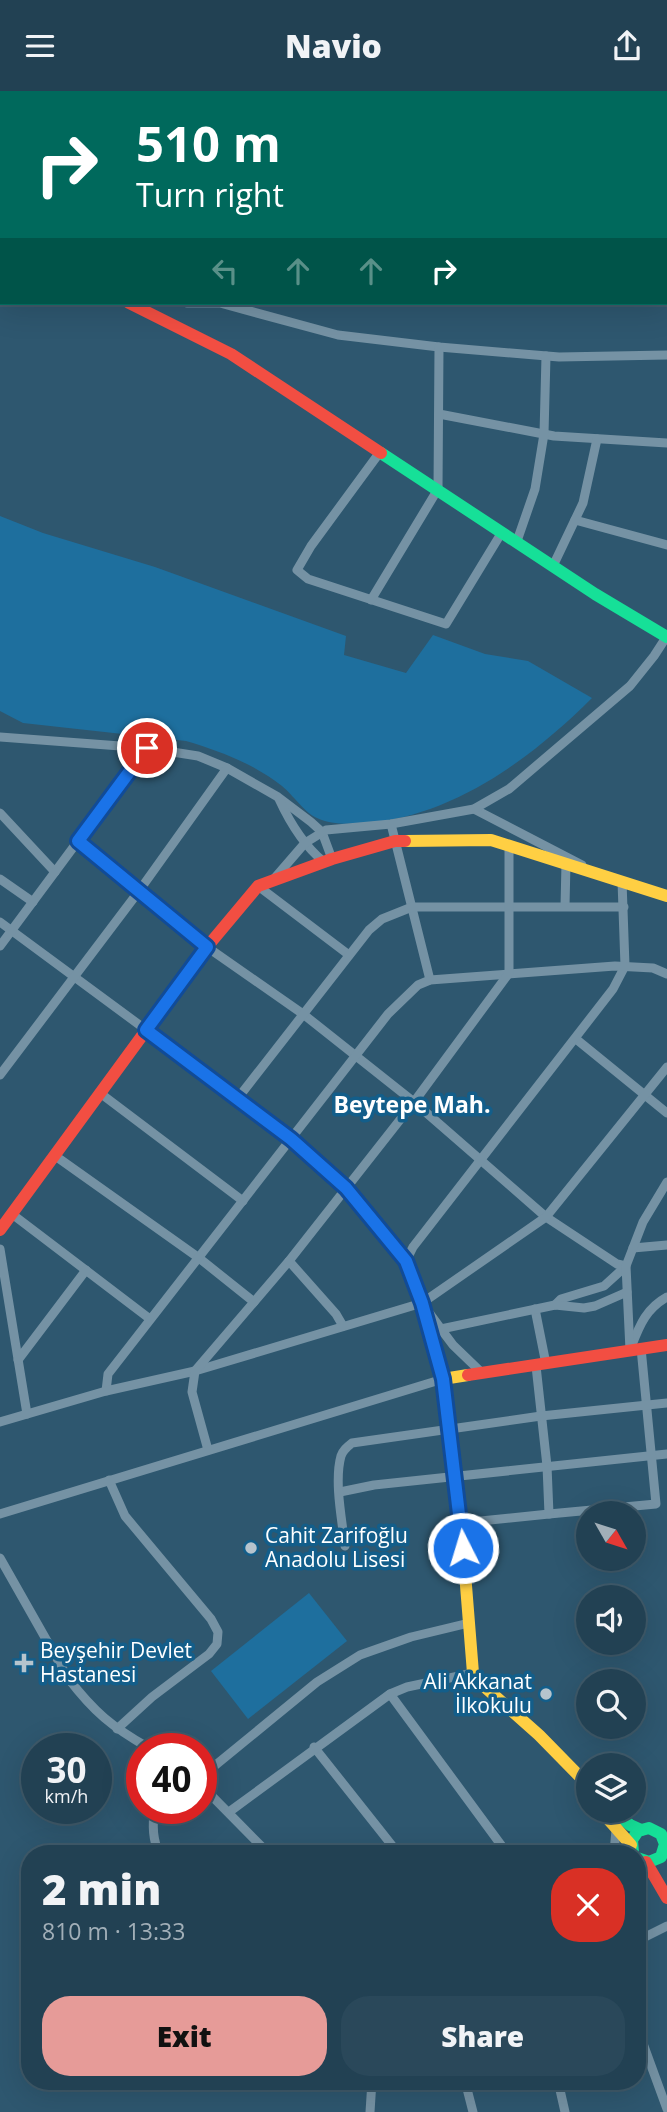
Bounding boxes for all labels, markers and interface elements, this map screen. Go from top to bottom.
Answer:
text: Navio [285,24,382,67]
icon: menu [21,27,59,65]
icon: share [608,27,646,65]
text: 510 m [136,110,281,176]
icon: right [21,119,112,210]
text: Turn right [136,173,284,216]
icon: left [206,252,244,290]
icon: ahead [279,252,317,290]
icon: ahead [352,252,390,290]
icon: right [425,252,463,290]
pin [117,718,177,778]
icon: arrive [128,729,166,767]
district label: Beytepe Mah. [333,1088,491,1120]
north arrow [576,1501,646,1571]
map controls [576,1501,646,1823]
position arrow [426,1511,500,1585]
place label: Cahit Zarifoğlu Anadolu Lisesi [265,1521,408,1573]
marker: Cahit Zarifoğlu Anadolu Lisesi [243,1540,259,1556]
button: sound [576,1585,646,1655]
place label: Beyşehir Devlet Hastanesi [40,1636,192,1688]
marker: Beyşehir Devlet Hastanesi [14,1653,34,1673]
place label: Ali Akkanat İlkokulu [424,1667,532,1719]
button: search [576,1669,646,1739]
marker: Ali Akkanat İlkokulu [538,1686,554,1702]
speed limit sign: 40 [126,1733,217,1824]
text: 30 [46,1746,87,1793]
button: layers [576,1753,646,1823]
text: km/h [45,1784,88,1808]
text: 2 min [42,1860,161,1917]
button: close [551,1868,625,1942]
text: 810 m · 13:33 [42,1915,185,1947]
button: Exit [42,1996,327,2076]
button: Share [341,1996,625,2076]

